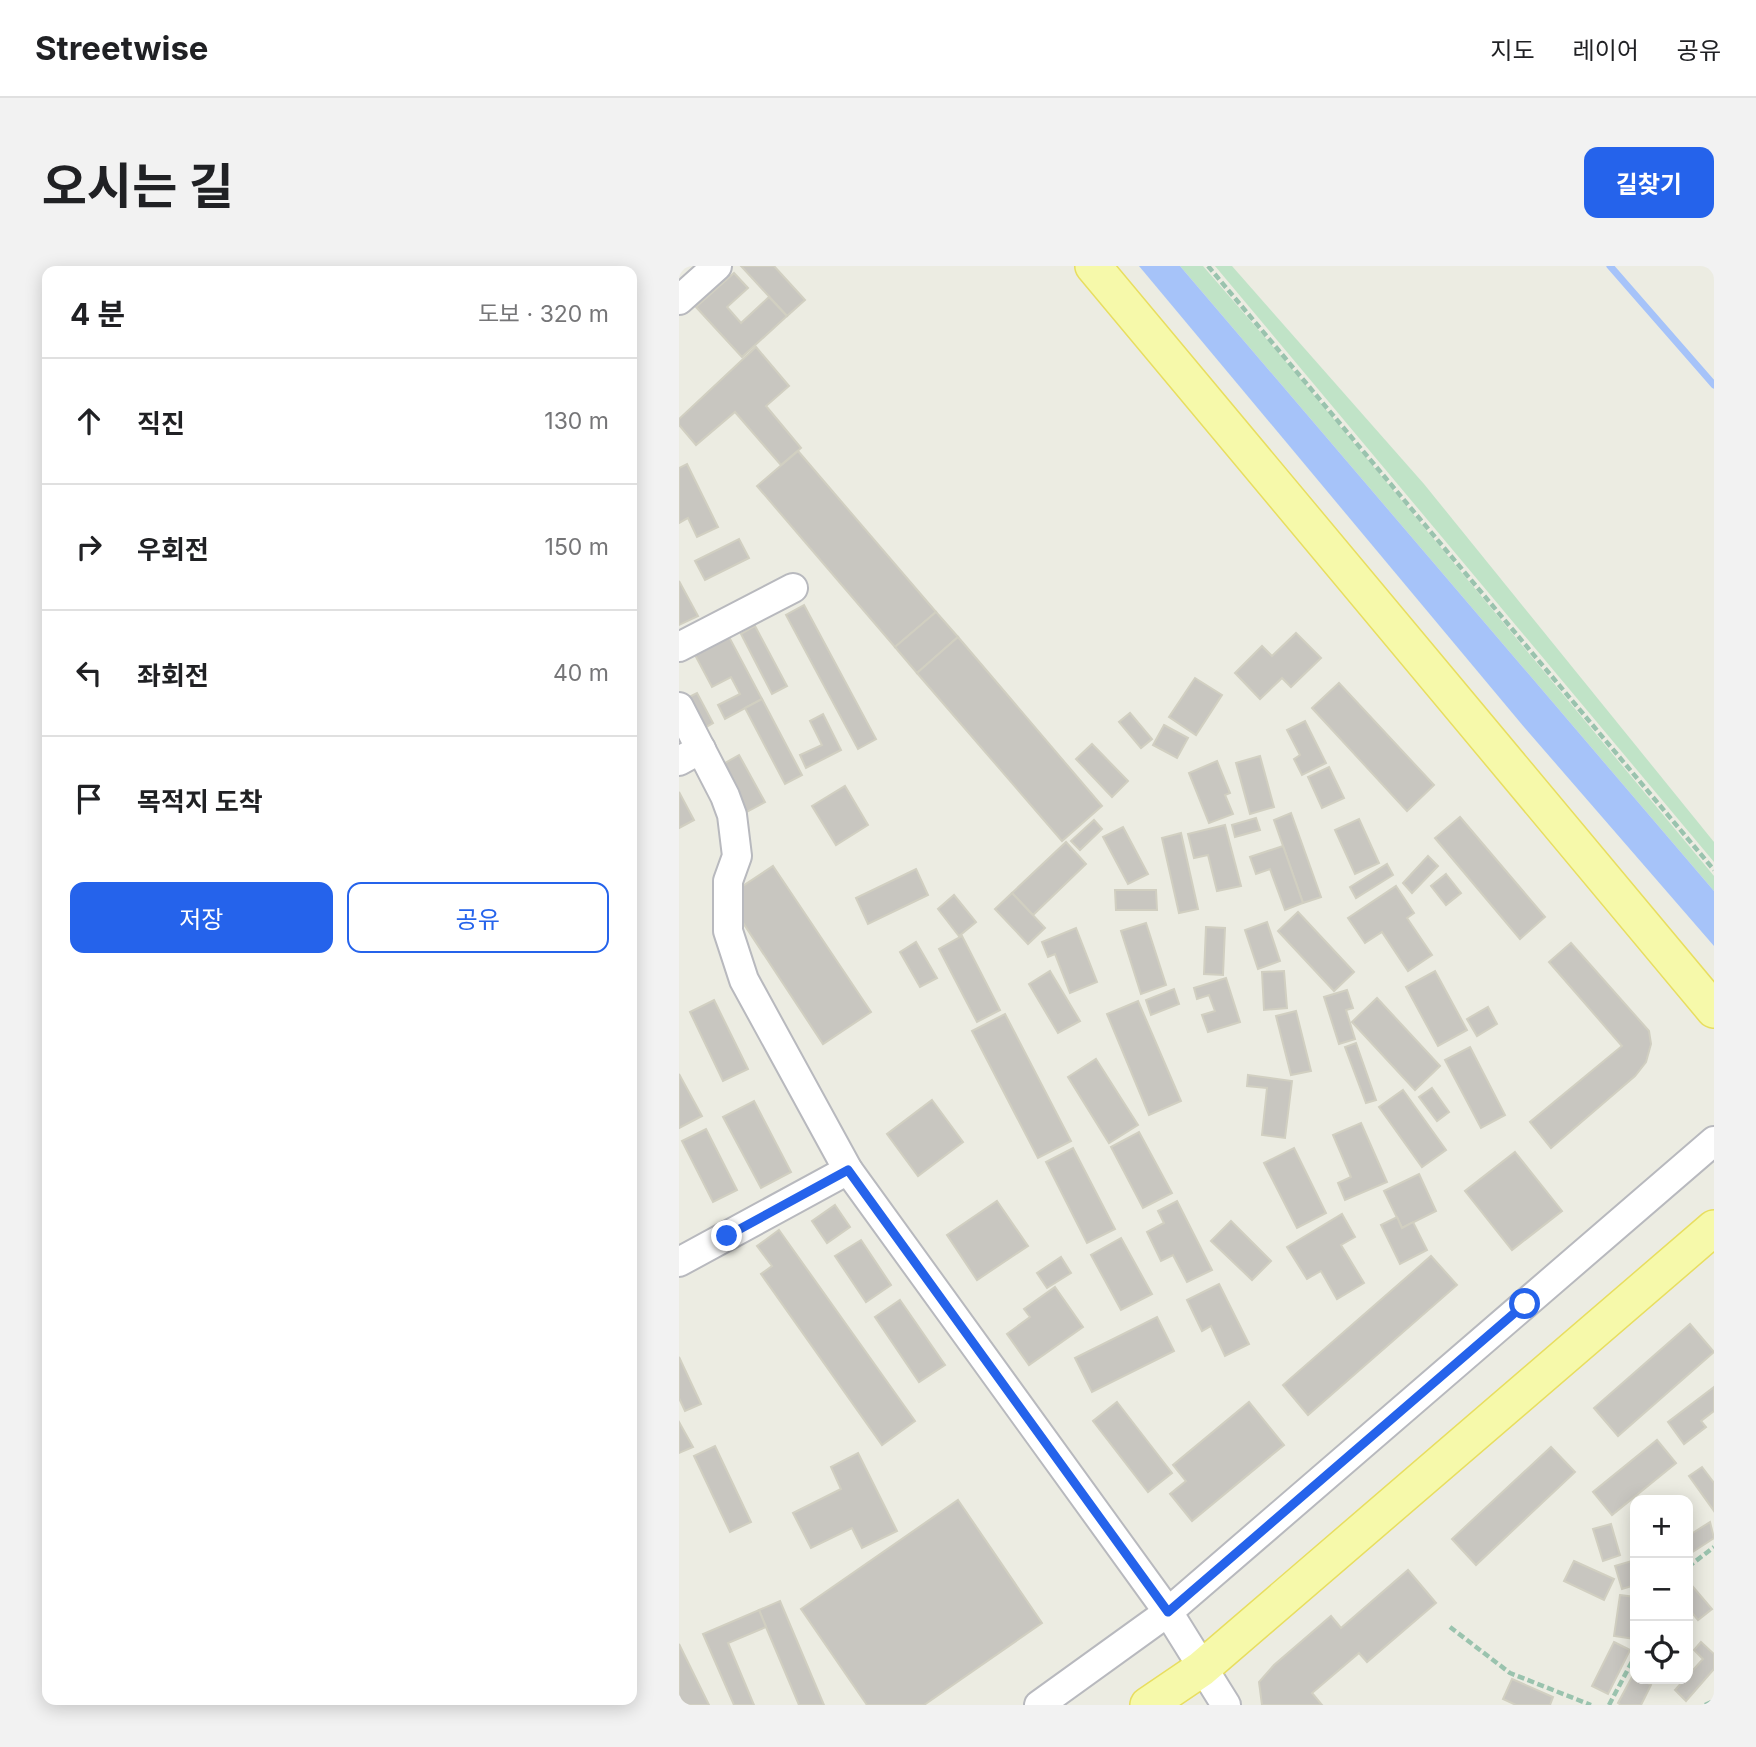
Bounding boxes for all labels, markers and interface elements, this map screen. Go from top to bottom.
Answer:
text: Streetwise [35,28,209,68]
text: 지도 [1490,36,1535,65]
text: 레이어 [1573,36,1639,65]
text: 공유 [1677,36,1721,65]
button: 길찾기 [1584,147,1714,218]
text: 오시는 길 [42,157,234,216]
text: 4 분 [70,296,125,332]
text: 도보 · 320 m [478,300,609,328]
icon: ahead [70,402,108,440]
text: 130 m [544,407,609,435]
text: 직진 [137,408,185,439]
icon: right [70,528,108,566]
text: 150 m [545,533,609,561]
text: 우회전 [137,534,209,565]
icon: left [70,654,108,692]
text: 40 m [553,659,609,687]
text: 좌회전 [137,660,209,691]
icon: arrive [70,780,108,818]
text: 목적지 도착 [137,786,263,817]
button: 저장 [70,882,333,953]
button: 공유 [347,882,609,953]
route end [711,1220,742,1251]
route start [1509,1288,1540,1319]
map controls [1630,1495,1693,1684]
button: + [1630,1495,1693,1558]
button: − [1630,1558,1693,1621]
button: locate [1630,1621,1693,1684]

